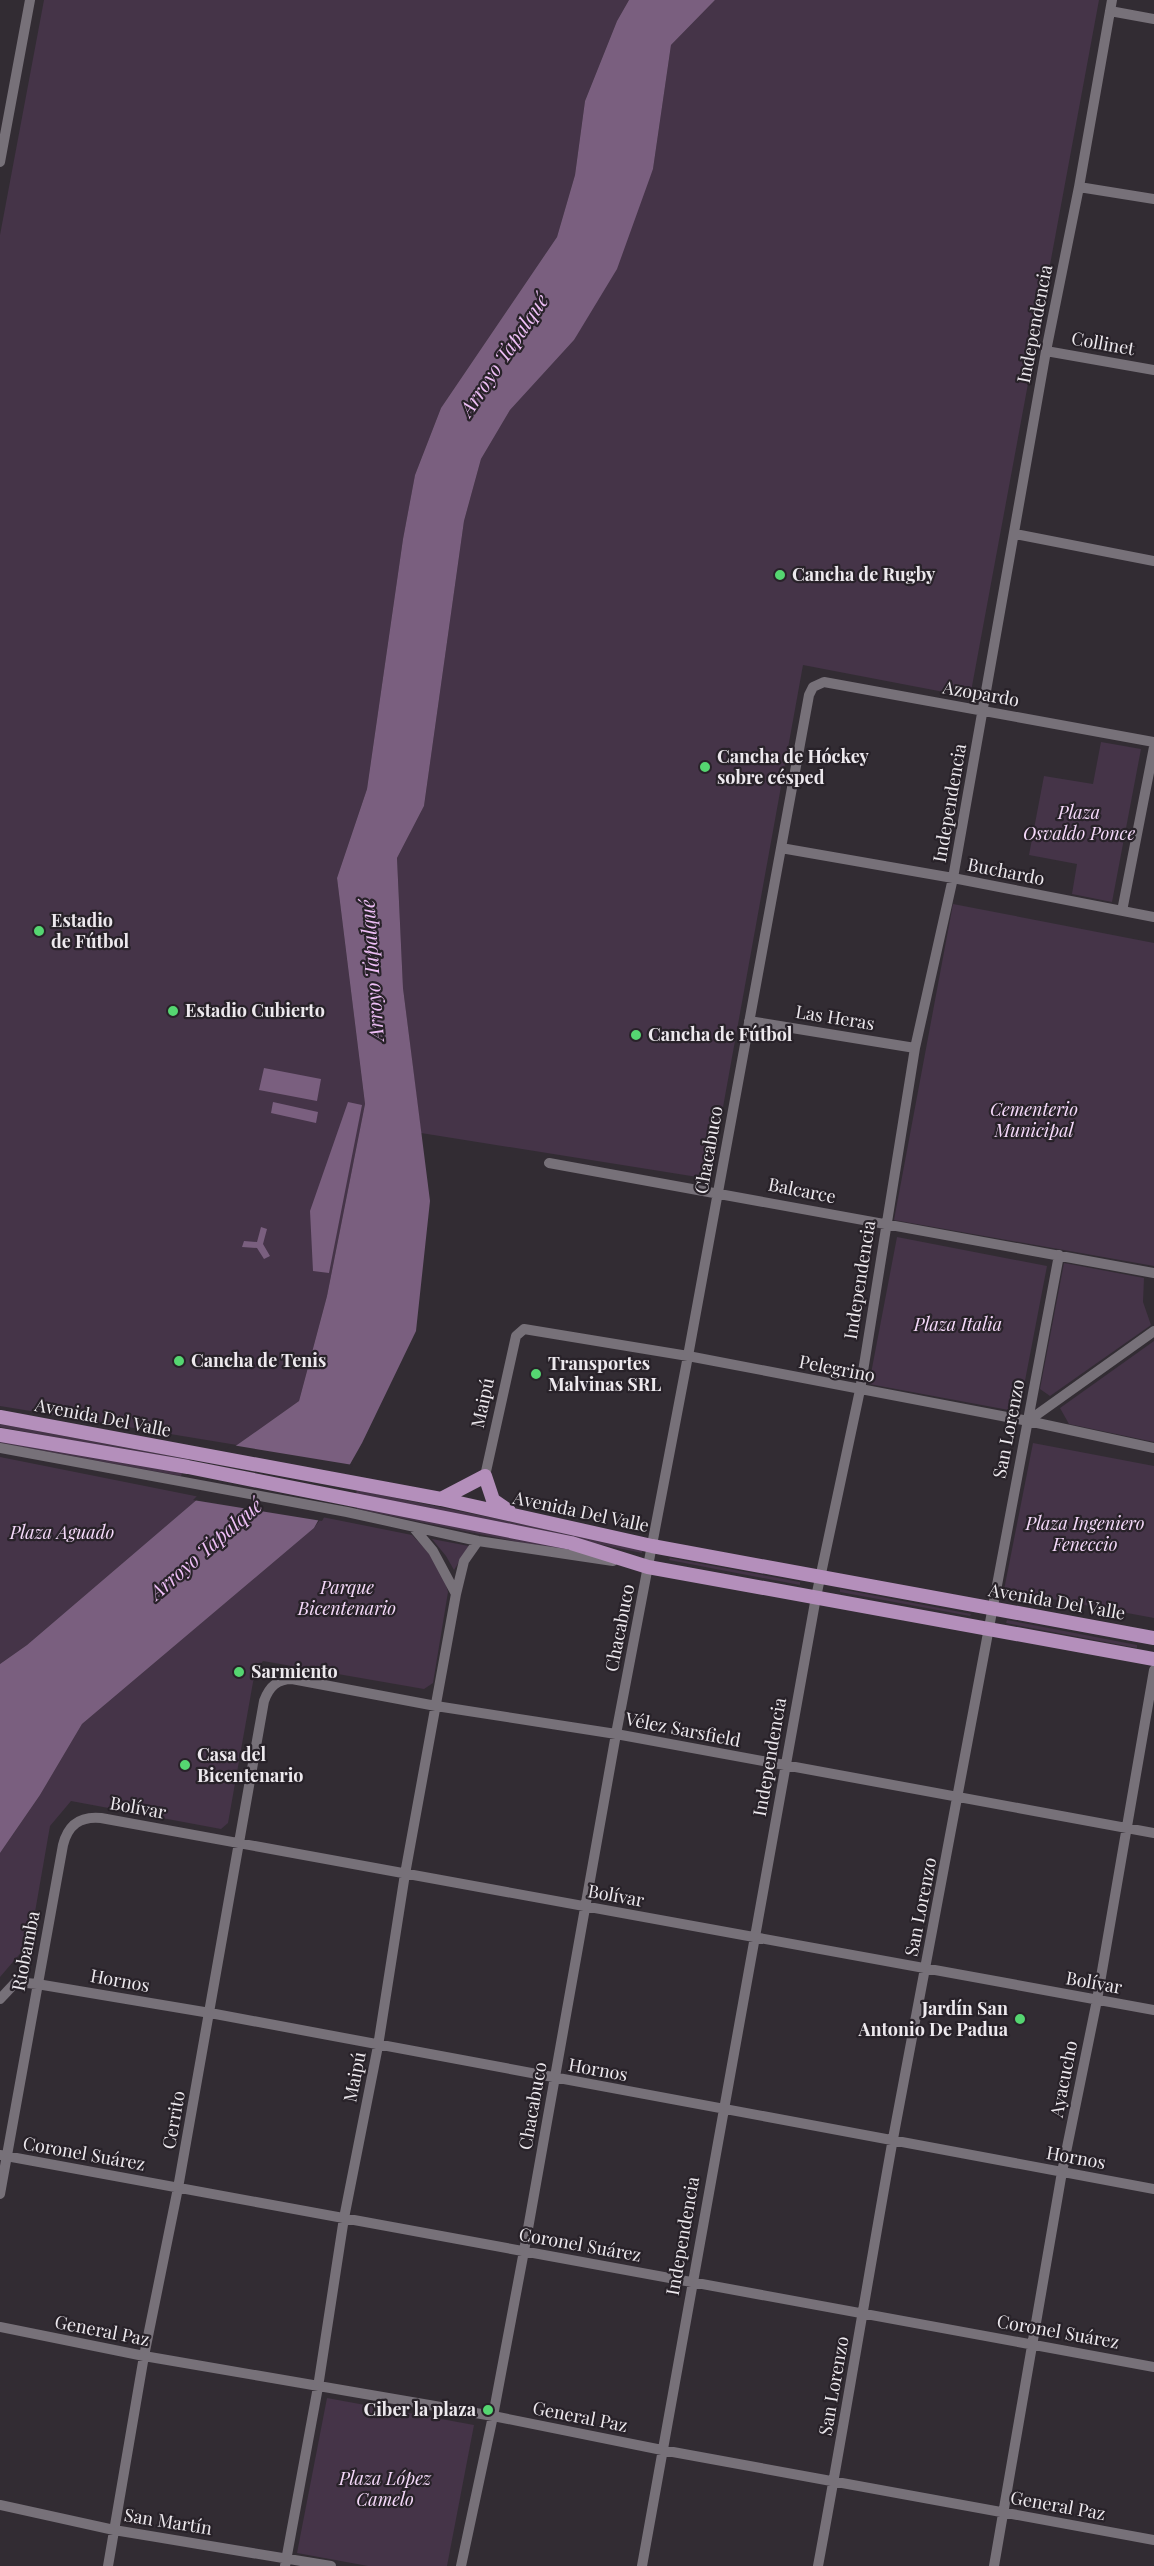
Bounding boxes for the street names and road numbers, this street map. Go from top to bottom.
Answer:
street label: Independencia [1011,263,1057,385]
street label: Collinet [1070,326,1137,360]
street label: Azopardo [940,674,1021,712]
street label: Independencia [927,742,971,864]
street label: Buchardo [966,852,1047,890]
street label: Las Heras [794,999,876,1035]
street label: Chacabuco [688,1104,728,1196]
street label: Balcarce [766,1172,838,1208]
street label: Independencia [838,1219,880,1341]
street label: Pelegrino [797,1349,877,1387]
street label: Maipú [465,1375,499,1430]
street label: San Lorenzo [987,1377,1029,1480]
street label: Avenida Del Valle [32,1392,173,1442]
street label: Avenida Del Valle [510,1485,651,1537]
street label: Avenida Del Valle [986,1577,1127,1625]
street label: Chacabuco [599,1582,639,1674]
street label: Independencia [747,1696,791,1818]
street label: Vélez Sarsfield [623,1706,743,1752]
street label: Bolívar [108,1790,168,1824]
street label: San Lorenzo [899,1855,941,1958]
street label: Bolívar [586,1878,646,1912]
street label: Riobamba [6,1909,45,1993]
street label: Hornos [89,1963,152,1997]
street label: Bolívar [1064,1965,1124,1999]
street label: Ayacucho [1044,2038,1082,2120]
street label: Maipú [337,2049,371,2104]
street label: Hornos [567,2052,630,2086]
street label: Chacabuco [512,2060,552,2152]
street label: Cerrito [156,2089,190,2151]
street label: Coronel Suárez [21,2130,147,2176]
street label: Hornos [1045,2140,1108,2174]
street label: Independencia [660,2175,704,2297]
street label: Coronel Suárez [517,2221,643,2267]
street label: Coronel Suárez [995,2308,1121,2354]
street label: General Paz [53,2309,152,2351]
street label: San Lorenzo [812,2334,854,2437]
street label: General Paz [531,2395,630,2437]
street label: General Paz [1009,2485,1108,2525]
street label: San Martín [122,2502,214,2540]

